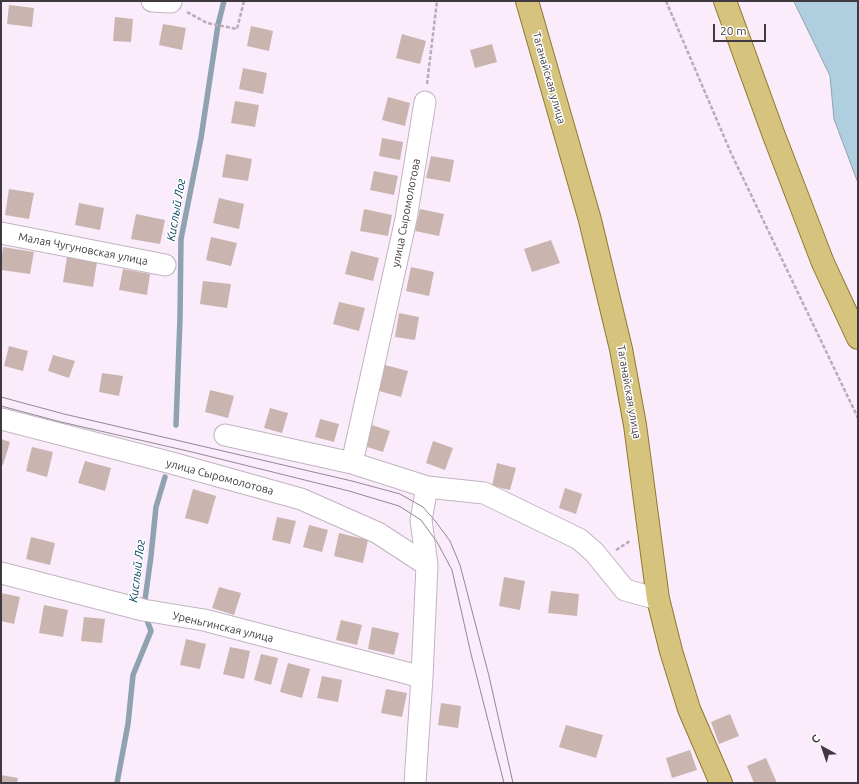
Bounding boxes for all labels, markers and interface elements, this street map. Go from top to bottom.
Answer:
scale bar [715,16,768,42]
text: 20 m [720,24,747,37]
street label: Таганайская улица [530,31,568,125]
street label: улица Сыромолотова [389,157,423,269]
water label: Кислый Лог [163,178,189,242]
street label: Малая Чугуновская улица [17,230,149,268]
street label: Таганайская улица [614,344,644,440]
street label: улица Сыромолотова [165,456,275,498]
water label: Кислый Лог [126,539,148,603]
street label: Уреньгинская улица [171,609,275,645]
north arrow [803,728,843,768]
text: С [809,732,822,746]

